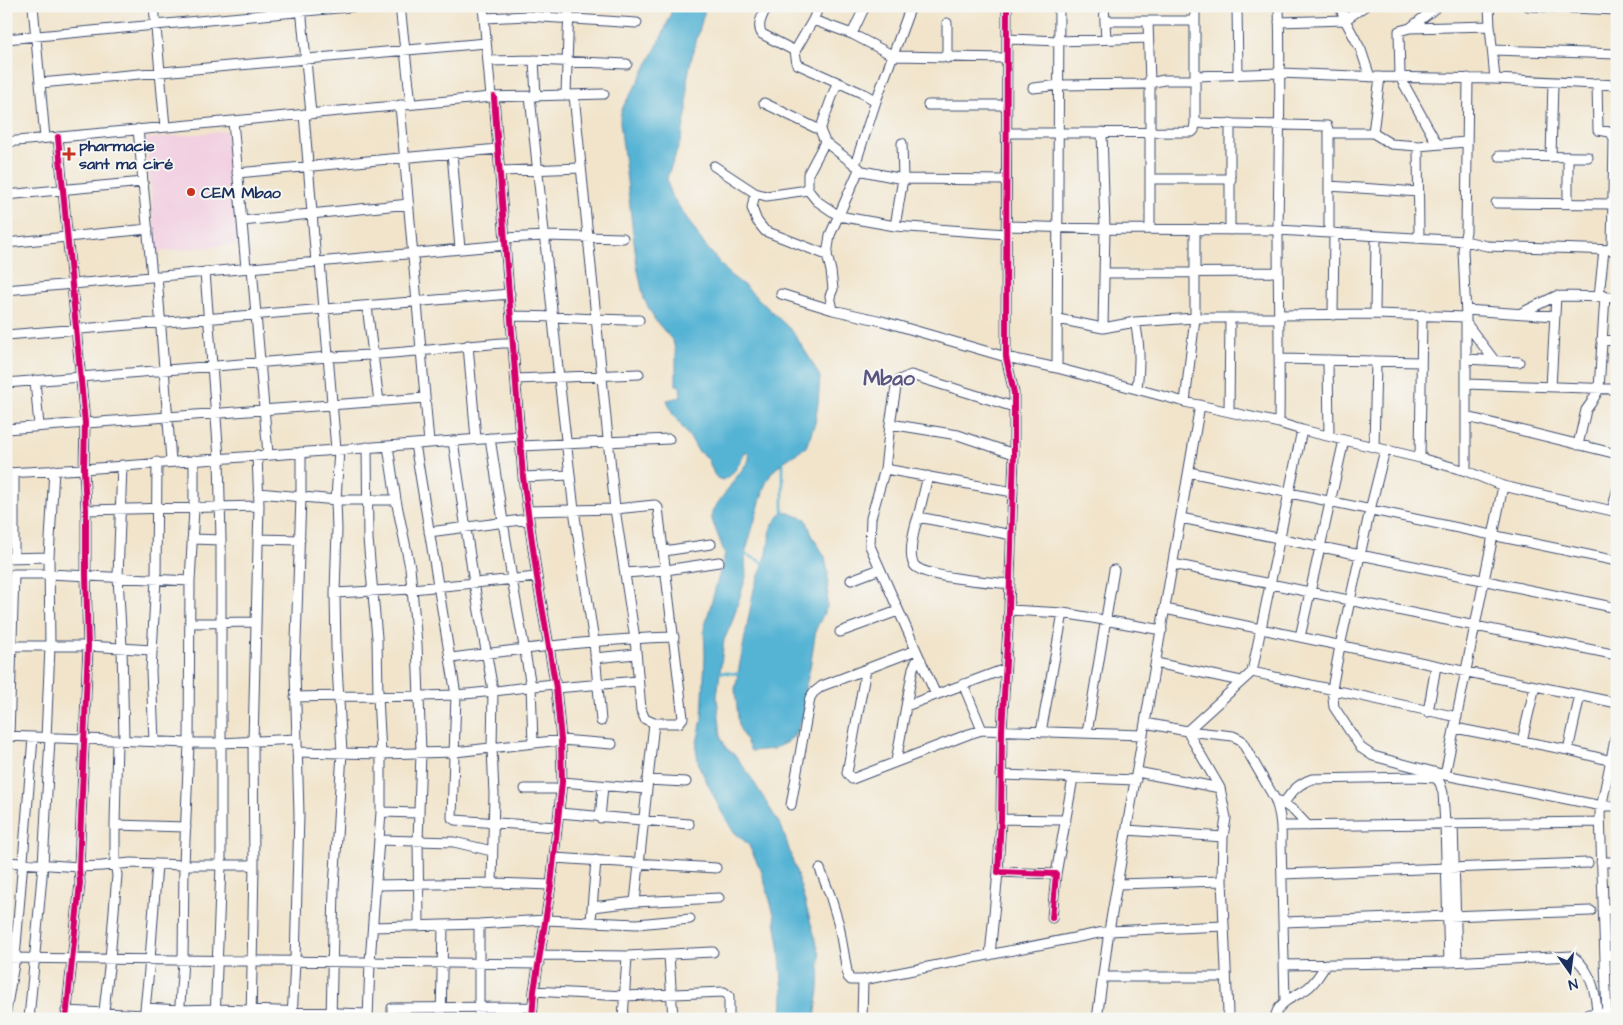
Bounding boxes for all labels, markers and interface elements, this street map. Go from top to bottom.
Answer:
place label: pharmacie sant ma ciré [79,135,173,175]
marker: pharmacie sant ma ciré [63,148,75,160]
place label: CEM Mbao [201,182,282,204]
marker: CEM Mbao [185,186,197,198]
district label: Mbao [863,364,915,393]
north arrow [1546,948,1596,998]
text: N [1566,973,1580,994]

